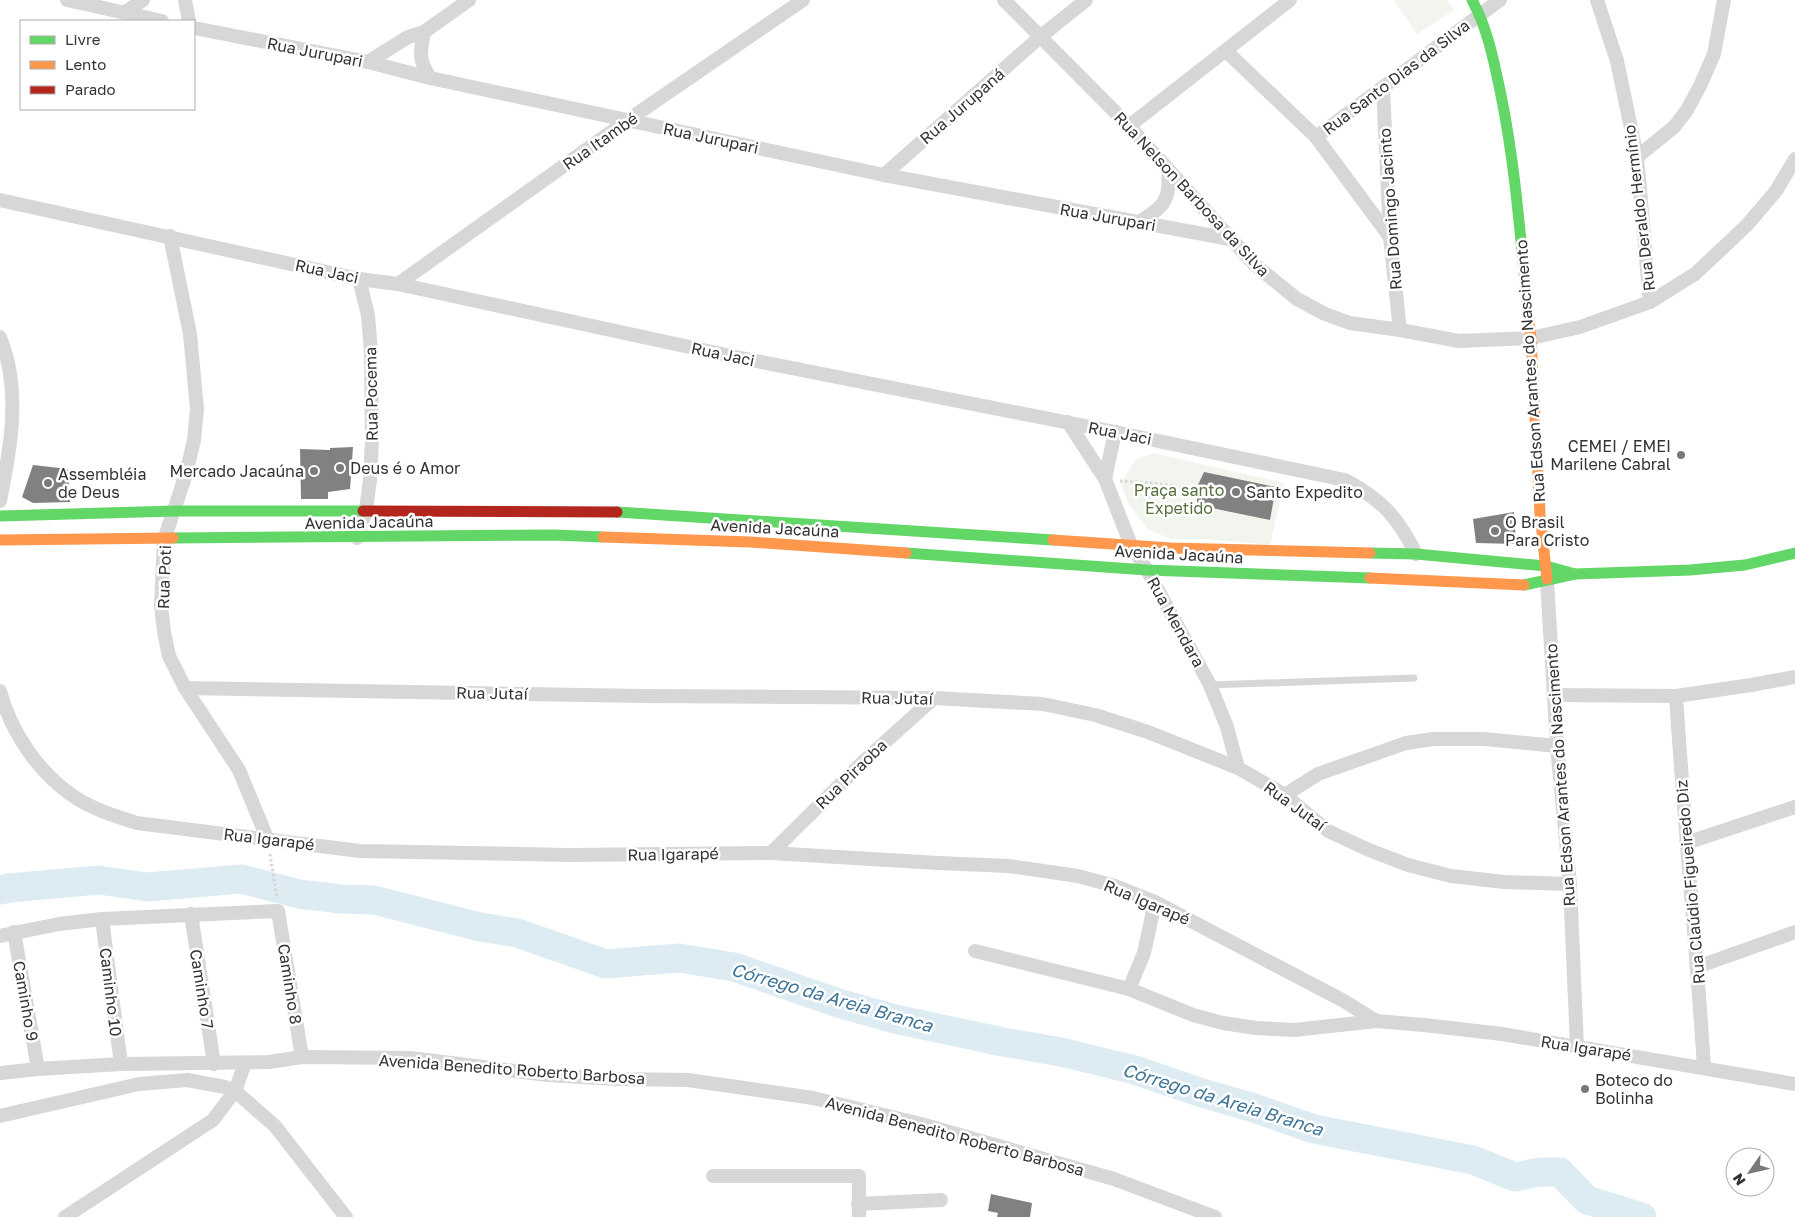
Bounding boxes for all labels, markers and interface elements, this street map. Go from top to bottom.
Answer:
street label: Rua Santo Dias da Silva [1319,15,1473,139]
legend [20,20,195,110]
text: Livre [65,30,101,48]
street label: Rua Jurupari [265,33,365,71]
text: Lento [65,55,106,73]
street label: Rua Jurupaná [916,64,1008,148]
text: Parado [65,80,116,98]
street label: Rua Nelson Barbosa da Silva [1110,107,1274,281]
street label: Rua Itambé [559,108,641,174]
street label: Rua Jurupari [661,118,761,158]
street label: Rua Deraldo Hermínio [1619,124,1659,292]
street label: Rua Domingo Jacinto [1374,127,1406,291]
street label: Rua Jurupari [1058,199,1158,235]
street label: Rua Edson Arantes do Nascimento [1511,239,1549,503]
street label: Rua Jaci [294,255,360,287]
street label: Rua Jaci [690,338,756,370]
street label: Rua Pocema [360,347,382,441]
street label: Rua Jaci [1087,417,1153,449]
place label: CEMEI / EMEI Marilene Cabral [1550,436,1671,474]
marker: CEMEI / EMEI Marilene Cabral [1675,449,1687,461]
place label: Deus é o Amor [350,458,460,478]
place label: Mercado Jacaúna [169,461,304,481]
marker: Deus é o Amor [334,462,346,474]
place label: Assembléia de Deus [58,464,146,502]
marker: Mercado Jacaúna [308,465,320,477]
marker: Assembléia de Deus [42,477,54,489]
park label: Praça santo Expetido [1134,480,1224,518]
place label: Santo Expedito [1246,482,1363,502]
marker: Santo Expedito [1230,486,1242,498]
street label: Avenida Jacaúna [304,511,434,533]
place label: O Brasil Para Cristo [1505,512,1589,550]
street label: Avenida Jacaúna [710,515,840,541]
marker: O Brasil Para Cristo [1489,525,1501,537]
street label: Avenida Jacaúna [1114,541,1244,567]
street label: Rua Poti [153,545,175,609]
street label: Rua Mendara [1143,573,1209,671]
street label: Rua Edson Arantes do Nascimento [1541,643,1579,907]
street label: Rua Jutaí [456,682,530,704]
street label: Rua Jutaí [861,687,935,709]
street label: Rua Piraoba [811,735,891,813]
street label: Rua Jutaí [1260,777,1331,836]
street label: Rua Claúdio Figueiredo Diz [1671,779,1709,985]
street label: Rua Igarapé [222,824,316,854]
street label: Rua Igarapé [627,843,719,865]
street label: Rua Igarapé [1101,875,1193,929]
street label: Caminho 8 [274,942,306,1026]
street label: Caminho 10 [96,946,126,1038]
street label: Caminho 7 [186,948,218,1030]
water label: Córrego da Areia Branca [729,958,936,1037]
street label: Caminho 9 [9,959,43,1043]
street label: Rua Igarapé [1539,1031,1633,1065]
street label: Avenida Benedito Roberto Barbosa [378,1050,646,1088]
water label: Córrego da Areia Branca [1120,1058,1327,1140]
place label: Boteco do Bolinha [1595,1070,1673,1108]
marker: Boteco do Bolinha [1579,1083,1591,1095]
street label: Avenida Benedito Roberto Barbosa [824,1092,1086,1180]
north arrow [1725,1147,1775,1197]
text: N [1729,1170,1749,1189]

